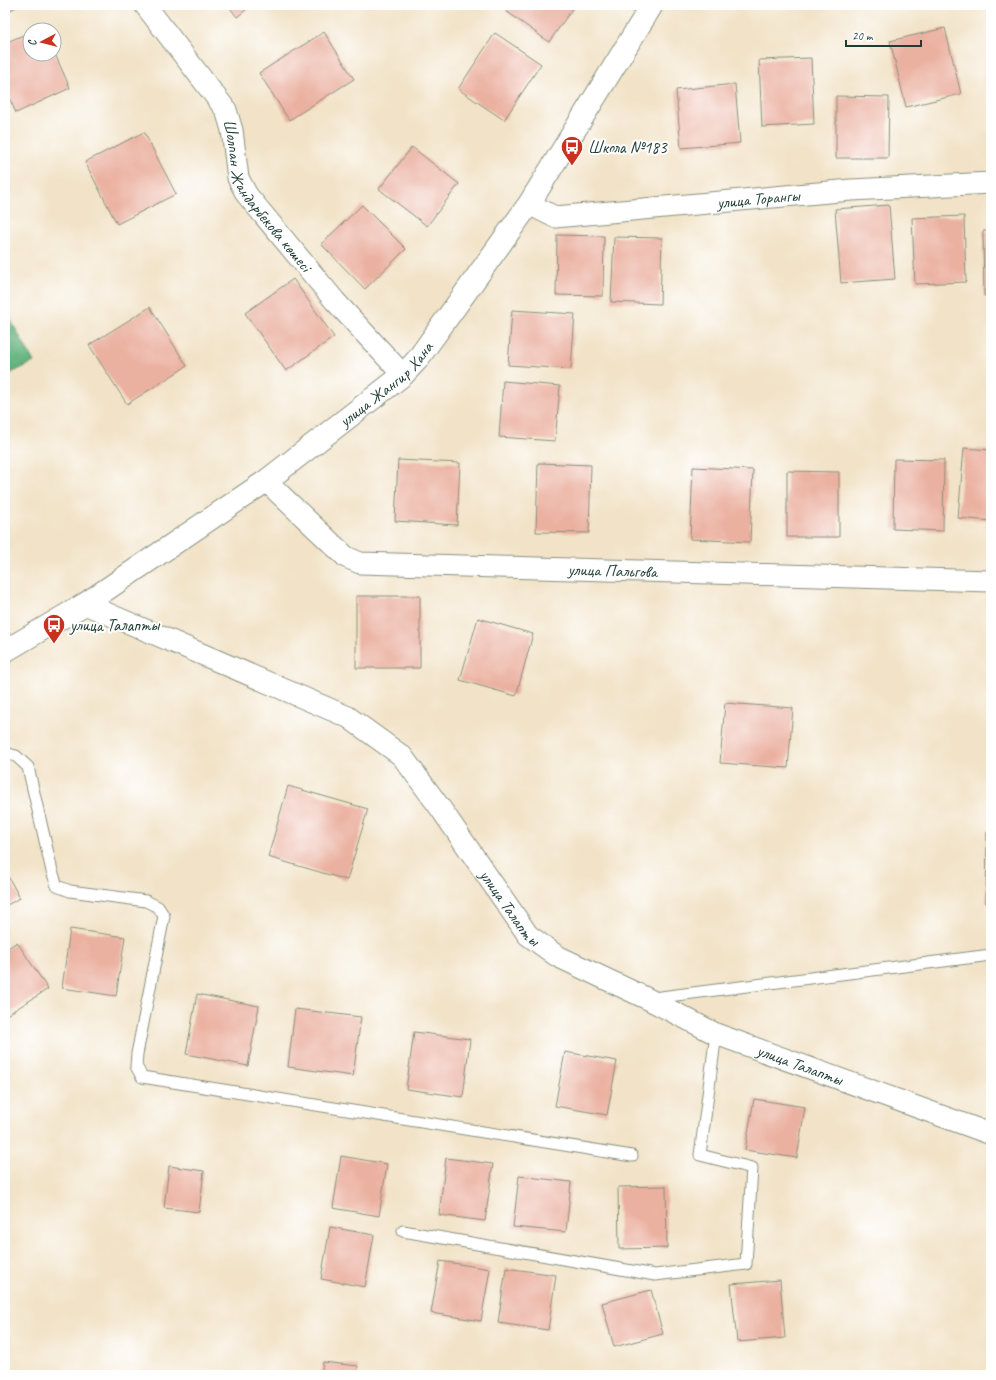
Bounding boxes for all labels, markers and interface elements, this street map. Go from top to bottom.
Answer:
north arrow [22,22,62,62]
scale bar [846,22,921,48]
text: 20 m [852,28,874,44]
text: С [25,38,39,47]
street label: Шолпан Жандарбекова көшесі [219,117,318,277]
bus stop icon: Школа №183 [559,134,585,167]
place label: Школа №183 [588,137,668,158]
street label: улица Торангы [715,184,802,213]
street label: улица Жангир Хана [334,336,438,432]
street label: улица Пальгова [567,558,659,582]
bus stop icon: улица Талапты [41,612,67,645]
place label: улица Талапты [69,615,161,636]
street label: улица Талапты [475,864,545,952]
street label: улица Талапты [753,1039,847,1090]

